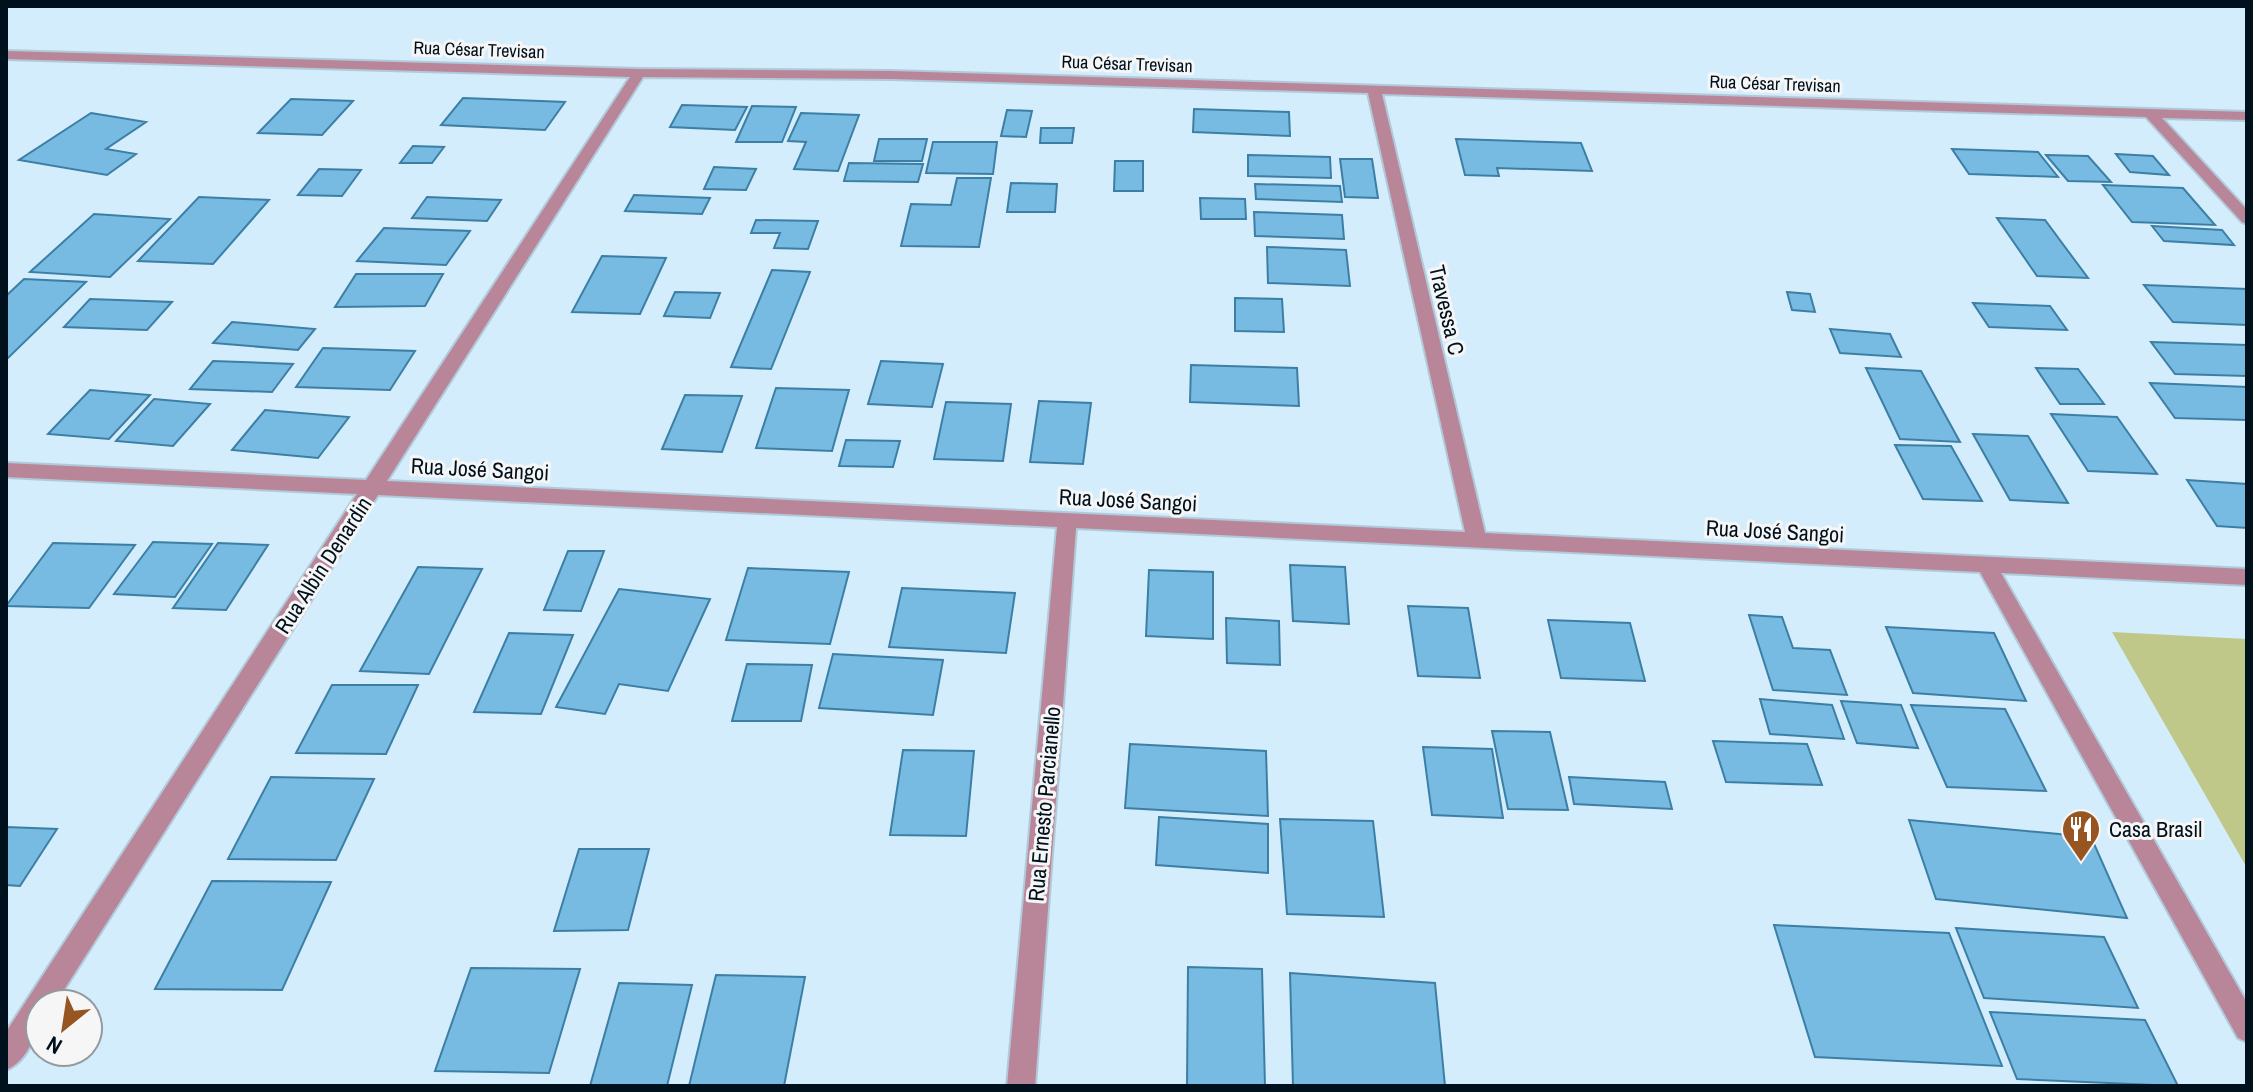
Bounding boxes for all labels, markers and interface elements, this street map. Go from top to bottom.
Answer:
street label: Rua César Trevisan [413,35,545,64]
street label: Rua César Trevisan [1061,49,1193,78]
street label: Rua César Trevisan [1709,69,1841,98]
street label: Travessa C [1422,262,1472,358]
street label: Rua José Sangoi [410,450,550,488]
street label: Rua José Sangoi [1058,481,1198,519]
street label: Rua Albin Denardin [268,491,378,639]
street label: Rua José Sangoi [1705,512,1845,550]
street label: Rua Ernesto Parcianello [1021,705,1067,903]
restaurant icon: Casa Brasil [2060,808,2102,863]
place label: Casa Brasil [2109,814,2202,844]
north arrow [24,988,104,1068]
text: N [41,1029,67,1062]

